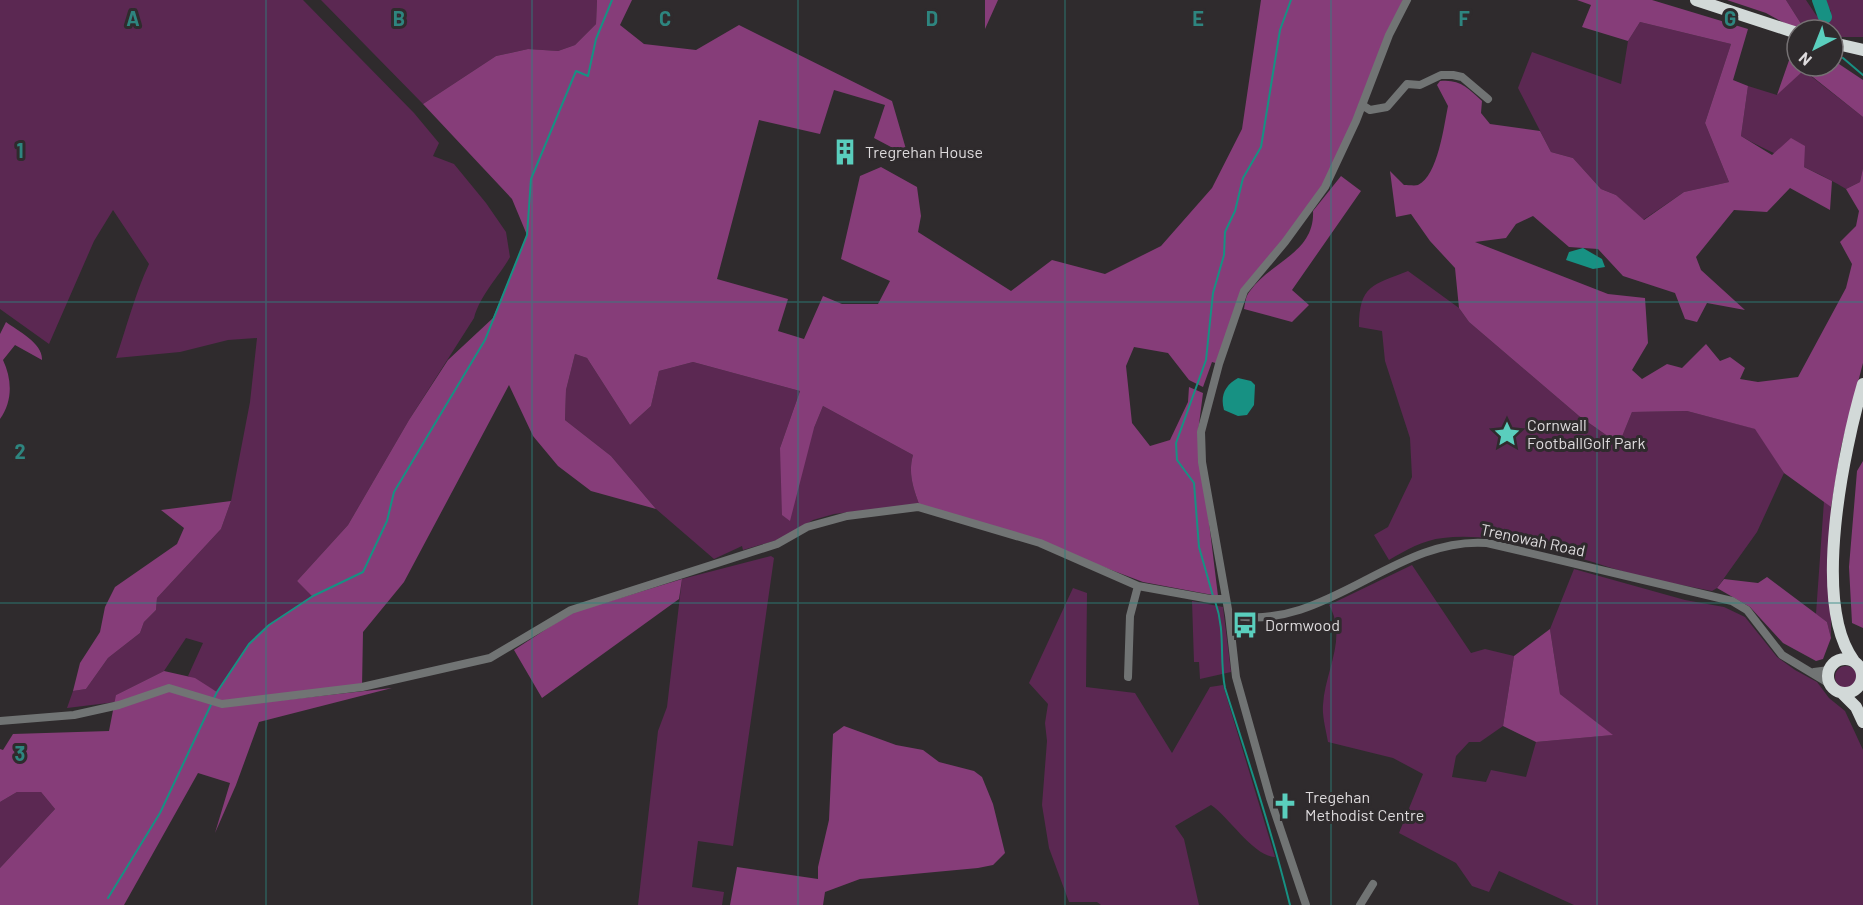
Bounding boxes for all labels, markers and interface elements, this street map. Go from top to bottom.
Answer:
text: A [126,6,140,30]
text: B [393,6,405,30]
text: C [659,6,671,30]
text: D [926,6,938,30]
text: E [1192,6,1204,30]
text: F [1458,6,1470,30]
text: G [1724,6,1736,30]
north arrow [1785,18,1845,78]
text: N [1794,49,1815,70]
building icon: Tregrehan House [830,137,860,167]
text: 1 [16,138,24,162]
place label: Tregrehan House [865,142,983,161]
place label: Cornwall FootballGolf Park [1527,415,1645,452]
place icon: Cornwall FootballGolf Park [1492,419,1522,449]
text: 2 [14,439,26,463]
street label: Trenowah Road [1479,519,1587,560]
bus stop icon: Dormwood [1230,610,1260,640]
place label: Dormwood [1265,615,1340,634]
text: 3 [15,741,25,765]
place label: Tregehan Methodist Centre [1305,787,1424,824]
church icon: Tregehan Methodist Centre [1270,791,1300,821]

